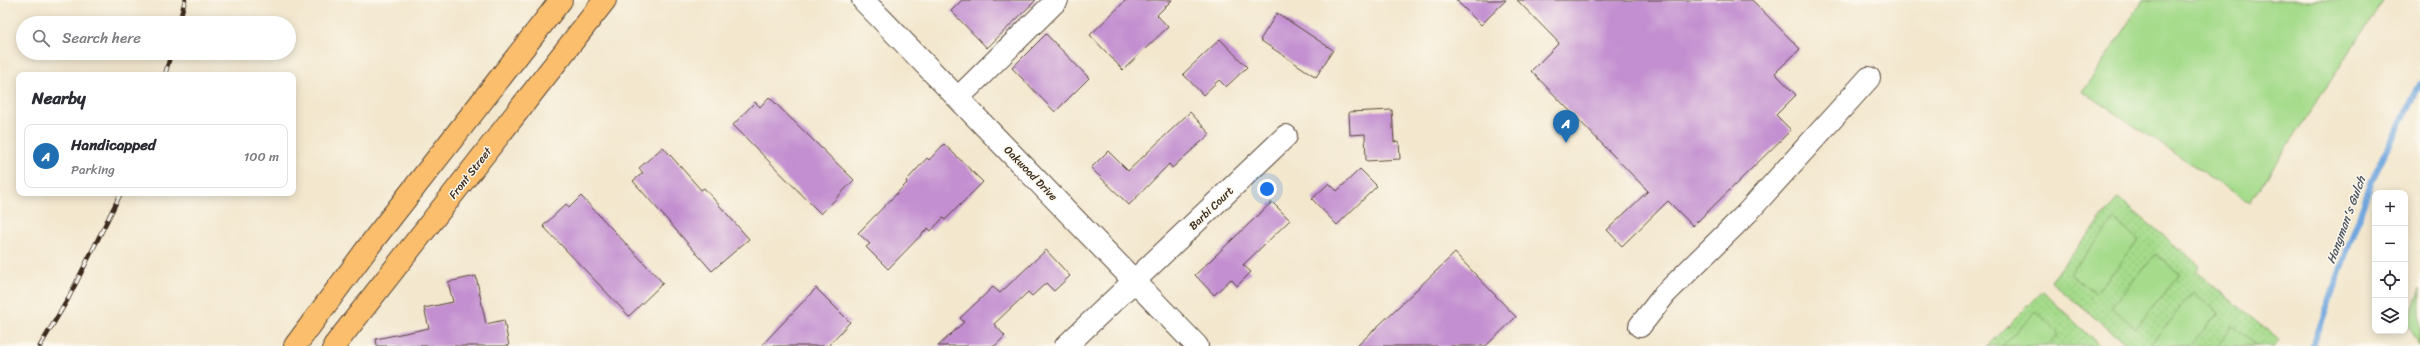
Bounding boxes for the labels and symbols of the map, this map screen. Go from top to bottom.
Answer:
pin: A [1553,110,1579,143]
street label: Oakwood Drive [999,141,1062,206]
street label: Front Street [444,143,497,203]
water label: Hangman's Gulch [2320,172,2373,267]
your location [1257,179,1277,199]
street label: Barbi Court [1185,182,1238,235]

